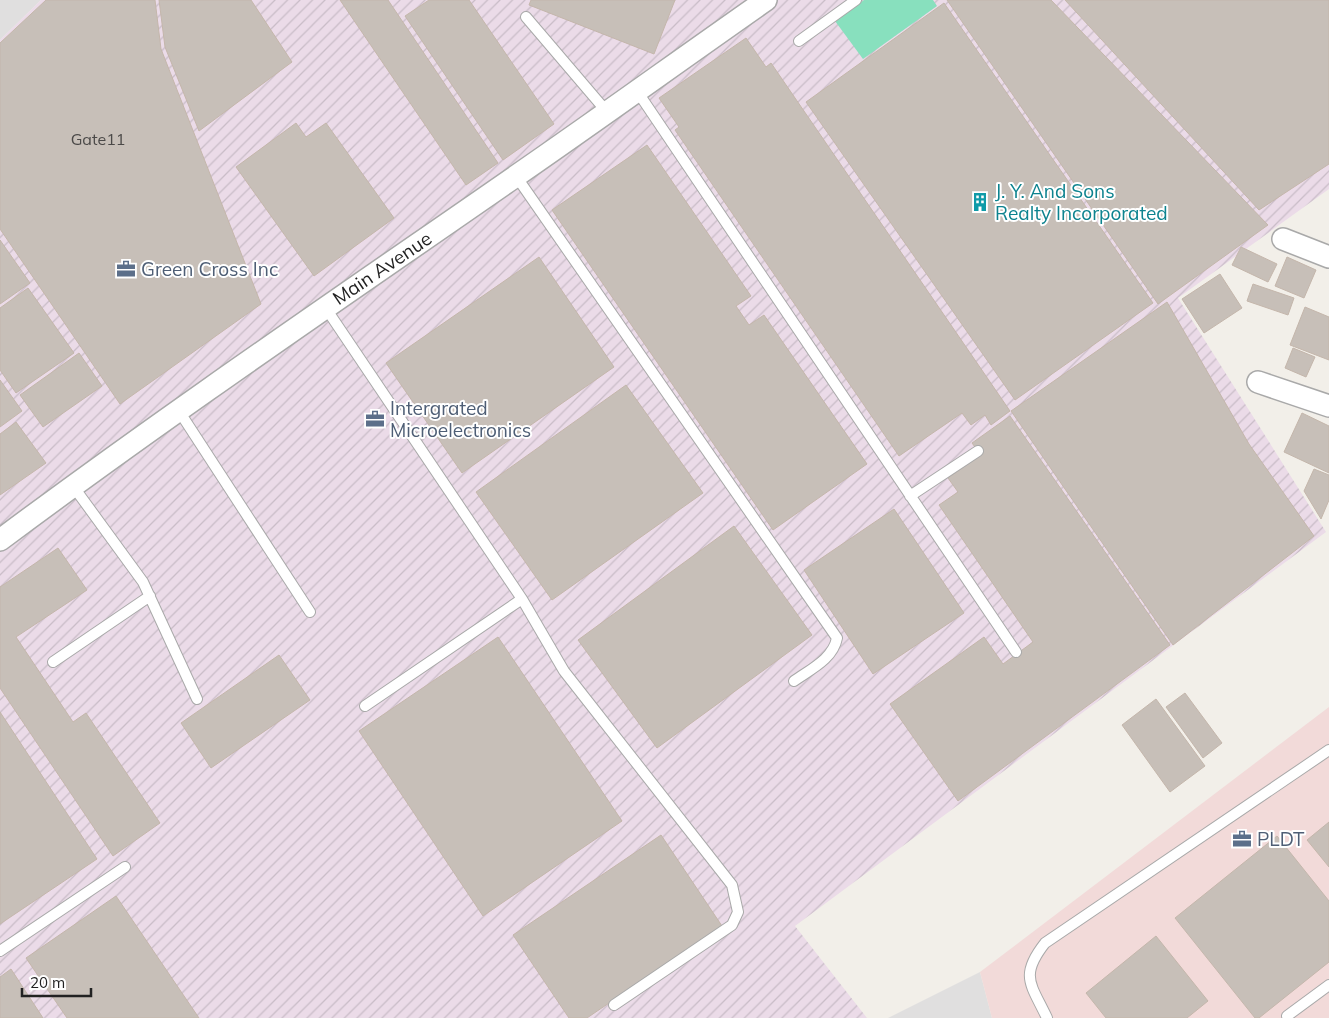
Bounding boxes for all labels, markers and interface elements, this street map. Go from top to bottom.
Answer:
house number: Gate11 [71,129,125,149]
place label: J. Y. And Sons Realty Incorporated [995,179,1168,225]
building icon: J. Y. And Sons Realty Incorporated [969,191,991,213]
street label: Main Avenue [328,226,436,310]
place label: Green Cross Inc [141,257,278,281]
office icon: Green Cross Inc [115,258,137,280]
place label: Intergrated Microelectronics [390,396,531,442]
office icon: Intergrated Microelectronics [364,408,386,430]
place label: PLDT [1257,827,1305,851]
office icon: PLDT [1231,828,1253,850]
scale bar [22,966,91,998]
text: 20 m [30,973,65,992]

